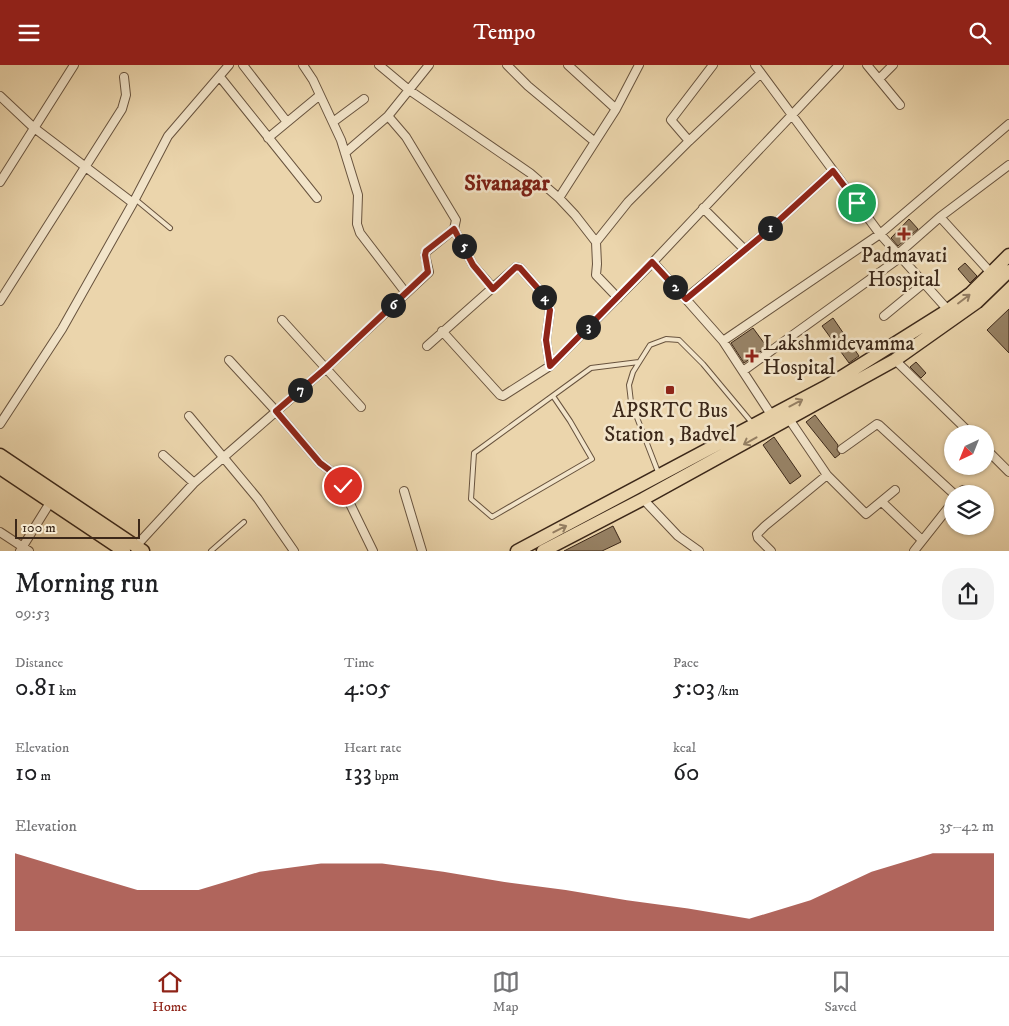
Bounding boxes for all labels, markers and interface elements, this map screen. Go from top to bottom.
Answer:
icon: menu [15,19,43,47]
text: Tempo [474,19,535,46]
icon: search [966,19,994,47]
district label: Sivanagar [464,170,550,197]
pin [836,182,878,224]
icon: arrive [843,189,871,217]
pin: 1 [758,215,782,241]
text: 1 [768,219,773,237]
marker: Padmavati Hospital [897,227,911,241]
pin: 5 [452,233,476,259]
text: 5 [461,237,468,255]
place label: Padmavati Hospital [861,243,947,293]
pin: 2 [662,275,688,299]
text: 2 [672,278,679,296]
pin: 4 [532,285,556,309]
text: 4 [540,288,549,306]
pin: 6 [380,293,406,317]
one-way arrow [957,293,970,304]
text: 6 [390,296,397,314]
pin: 3 [576,315,600,339]
text: 3 [586,318,591,336]
place label: Lakshmidevamma Hospital [763,331,915,381]
marker: Lakshmidevamma Hospital [745,349,759,363]
pin: 7 [288,377,312,403]
text: 7 [297,381,304,399]
marker: APSRTC Bus Station , Badvel [664,384,676,396]
place label: APSRTC Bus Station , Badvel [604,398,736,448]
one-way arrow [789,398,804,408]
north arrow [944,425,994,475]
map controls [944,425,994,535]
one-way arrow [743,437,758,446]
pin [322,465,364,507]
icon: check [329,472,357,500]
button: layers [944,485,994,535]
scale bar [15,516,140,539]
text: 100 m [22,519,56,537]
one-way arrow [552,523,567,533]
text: Morning run [15,566,159,601]
button: share [942,568,994,620]
text: 09:53 [15,603,50,623]
text: Distance [15,654,63,672]
text: Time [344,654,374,672]
text: Pace [673,654,699,672]
text: 0.81 [15,672,56,703]
text: 4:05 [344,672,391,703]
text: 5:03 [673,672,715,703]
text: km [56,682,77,700]
text: /km [715,682,739,700]
text: Elevation [15,739,69,757]
text: Heart rate [344,739,401,757]
text: kcal [673,739,696,757]
text: 10 [15,757,38,788]
text: 133 [344,757,372,788]
text: 60 [673,757,699,788]
text: m [38,767,51,785]
text: bpm [372,767,399,785]
text: Elevation [15,816,77,836]
text: 35–42 m [939,816,994,836]
tab: Home [152,968,187,1016]
tab: Map [492,968,520,1016]
tab: Saved [824,968,857,1016]

